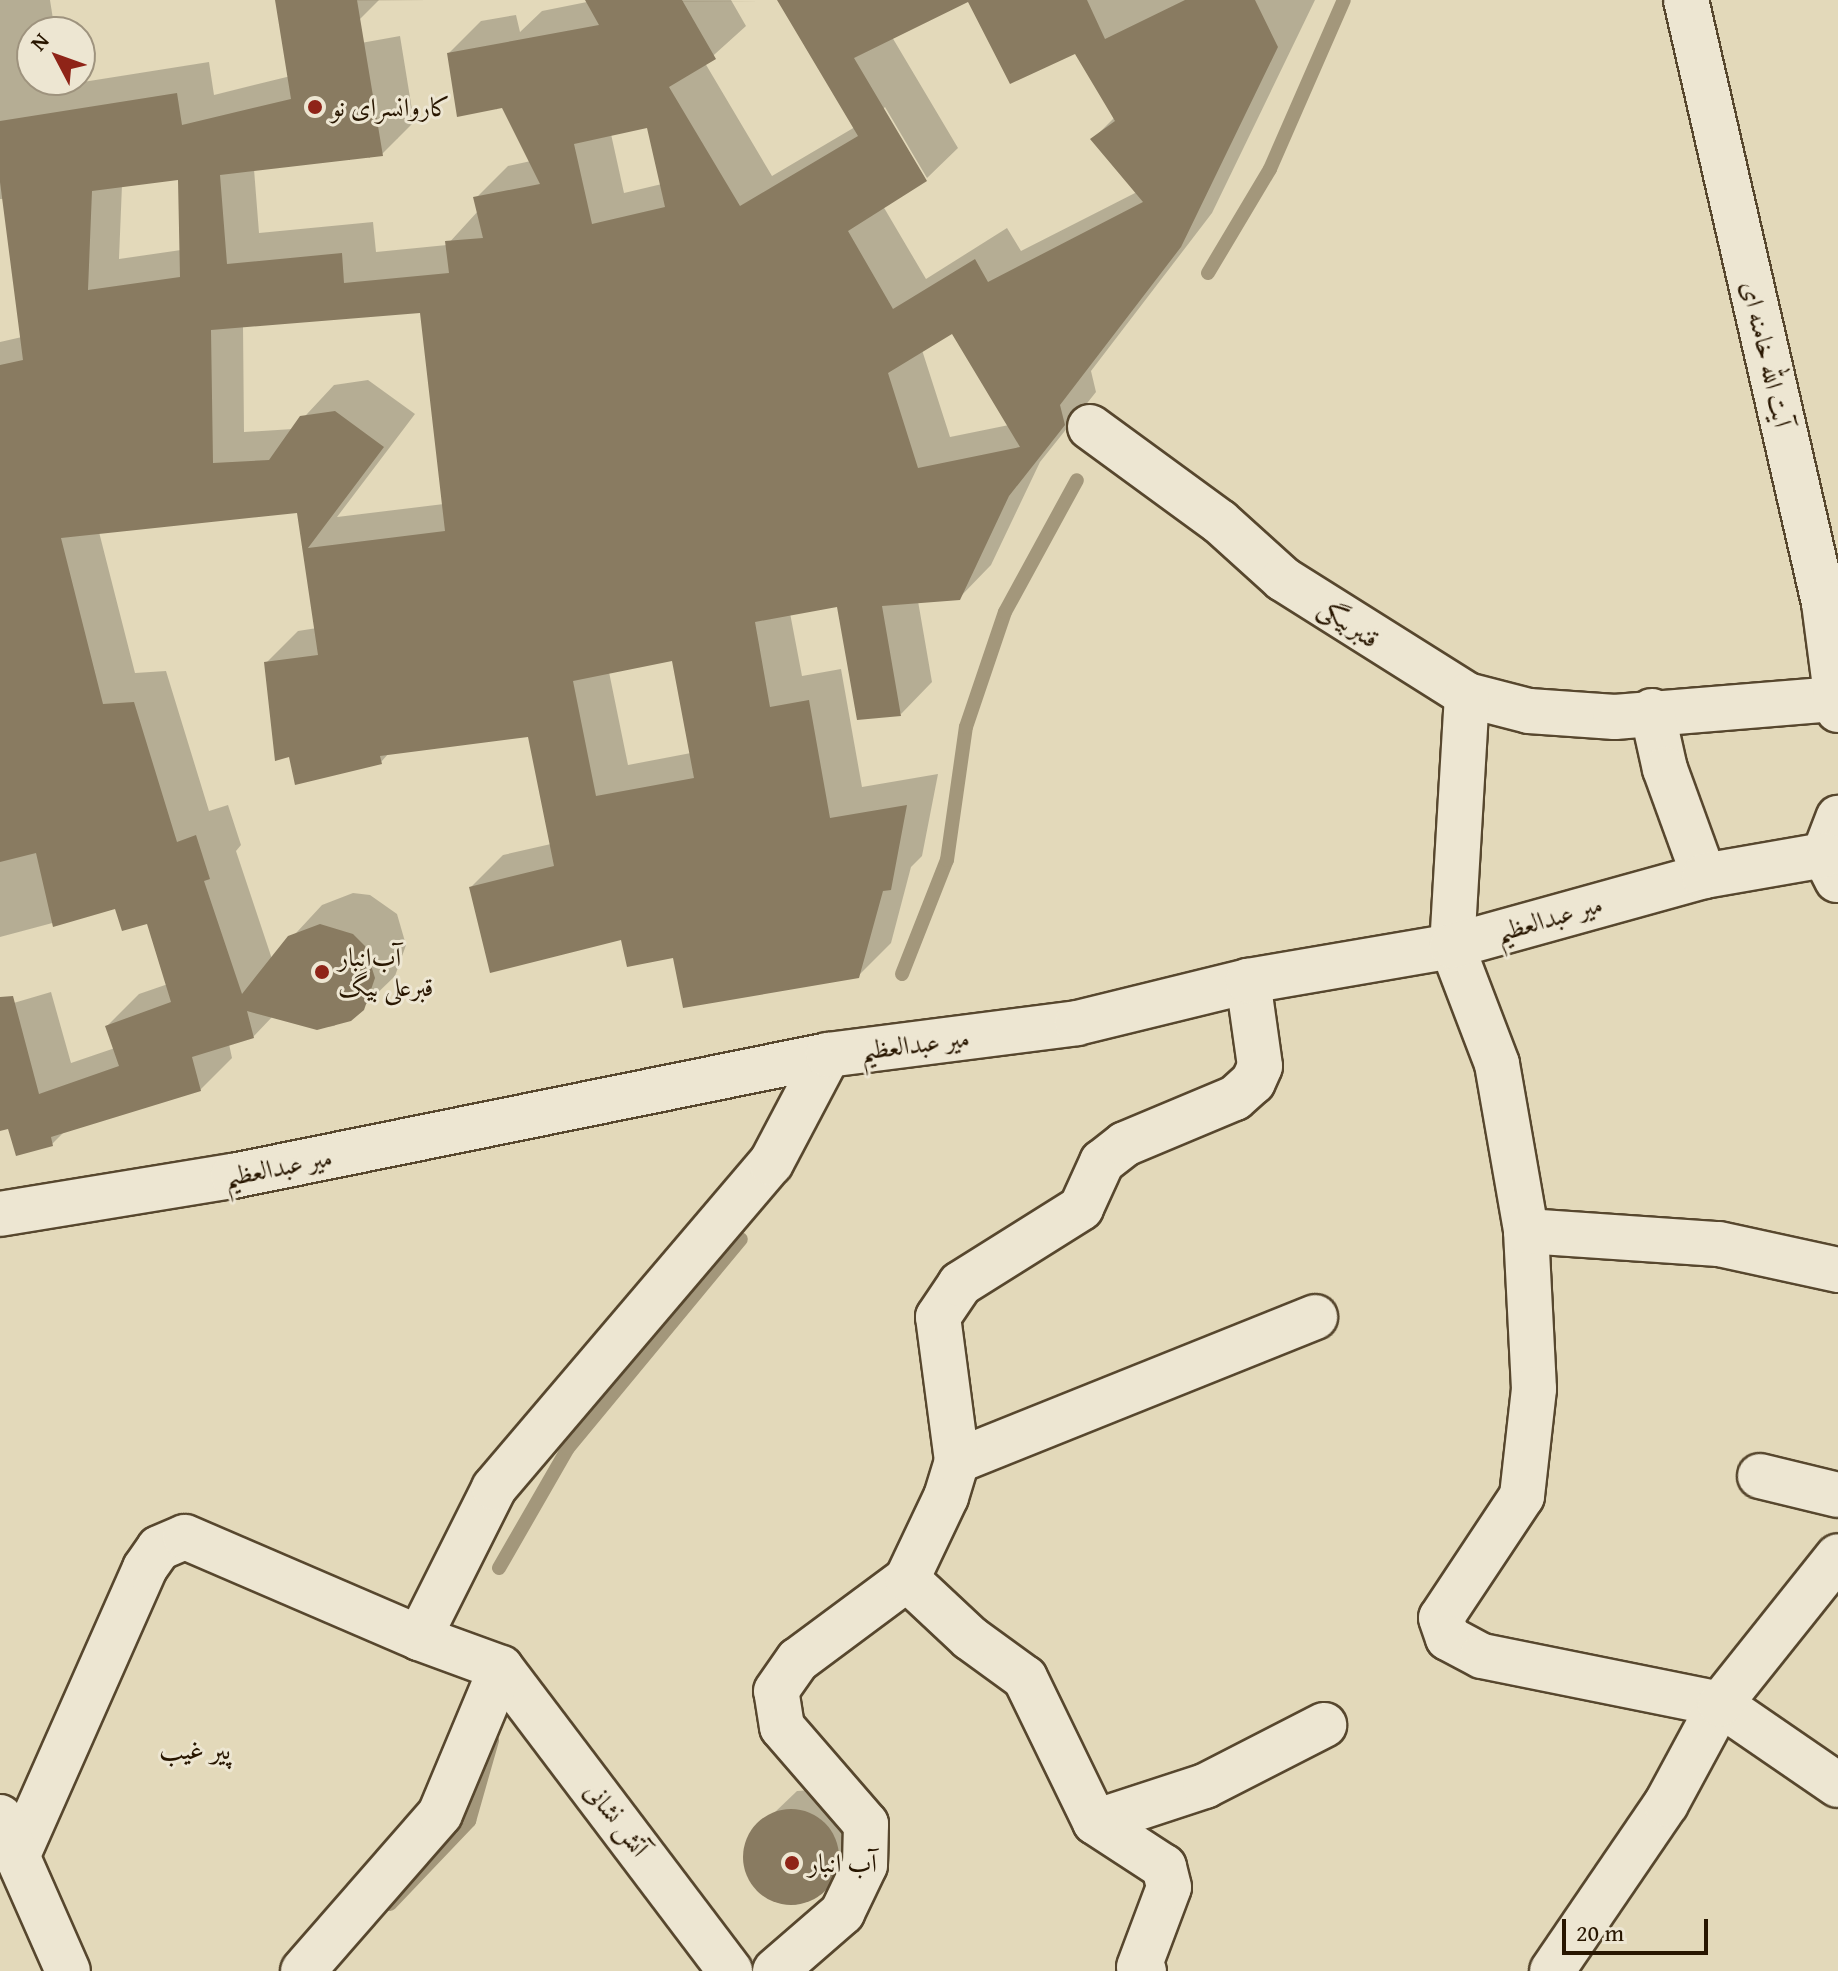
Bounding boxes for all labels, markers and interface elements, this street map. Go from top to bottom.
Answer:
north arrow [16,16,96,96]
text: N [22,26,56,58]
place label: کاروانسرای نو [331,91,450,123]
marker: کاروانسرای نو [306,98,324,116]
street label: آیت الله خامنه ای [1735,278,1799,430]
street label: قنبربیگی [1313,592,1385,654]
street label: میر عبدالعظیم [1492,888,1606,948]
place label: آب‌انبار قبرعلی بیگ [338,941,433,1002]
marker: آب‌انبار قبرعلی بیگ [313,963,331,981]
street label: میر عبدالعظیم [859,1022,971,1066]
street label: میر عبدالعظیم [221,1141,335,1193]
district label: پیر غیب [159,1732,231,1766]
street label: آتش نشانی [578,1776,656,1862]
place label: آب انبار [808,1847,877,1879]
marker: آب انبار [783,1854,801,1872]
scale bar [1566,1903,1712,1953]
text: 20 m [1576,1915,1624,1950]

